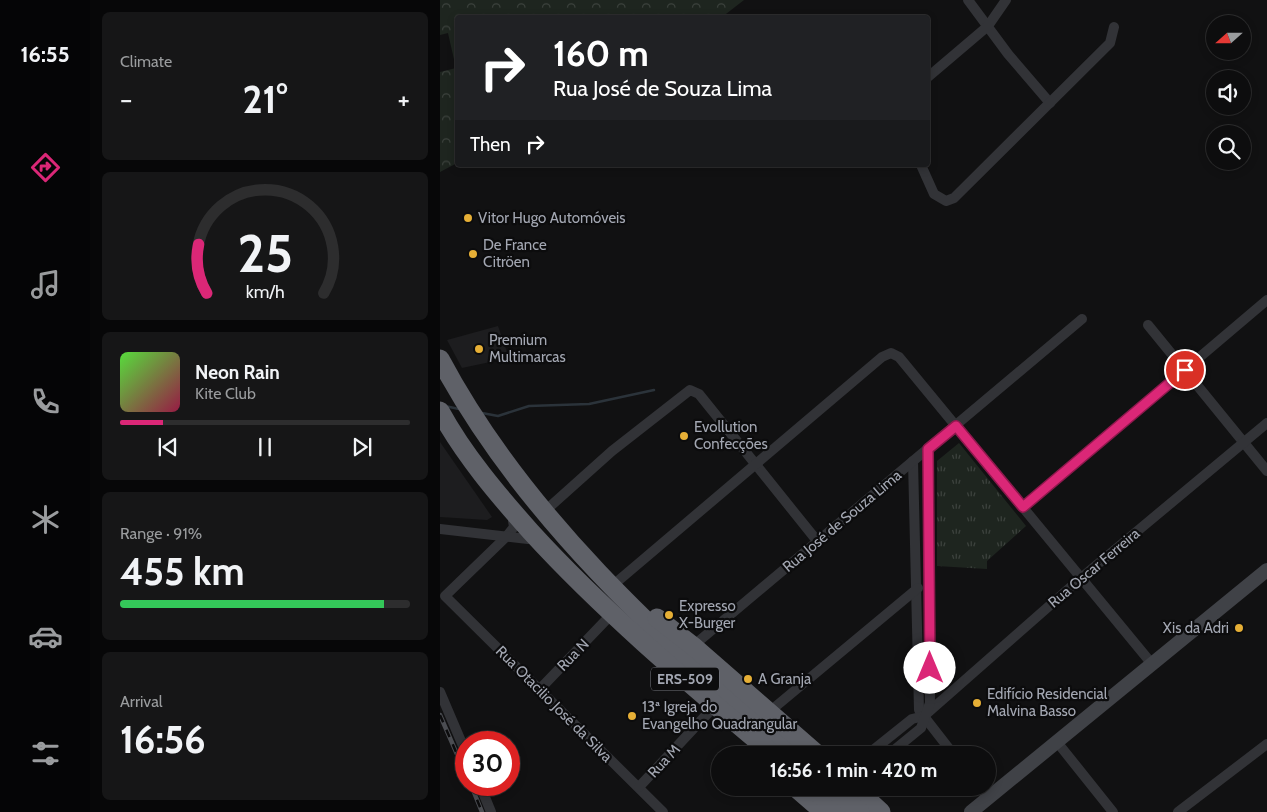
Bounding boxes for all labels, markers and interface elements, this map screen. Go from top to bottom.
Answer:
north arrow [1206,15,1251,60]
map controls [1206,15,1251,170]
text: 160 m [553,32,649,75]
icon: right [470,35,535,100]
text: 16:55 [21,41,70,68]
text: Climate [120,52,172,71]
button: sound [1206,70,1251,115]
text: Rua José de Souza Lima [553,75,772,102]
text: 21° [242,76,288,123]
text: − [120,82,132,116]
text: + [398,82,410,116]
button: search [1206,125,1251,170]
icon: right [521,130,549,158]
text: Then [470,133,511,156]
icon: directions [28,150,63,185]
place label: Vitor Hugo Automóveis [478,209,625,227]
marker: Vitor Hugo Automóveis [462,212,474,224]
text: 25 [237,222,293,285]
place label: De France Citröen [483,236,547,271]
marker: De France Citröen [467,248,479,260]
icon: music [28,267,63,302]
text: km/h [245,281,285,302]
place label: Premium Multimarcas [489,331,566,366]
marker: Premium Multimarcas [473,343,485,355]
pin [1164,349,1206,391]
icon: arrive [1171,356,1199,384]
text: Neon Rain [195,361,280,384]
icon: phone [28,384,63,419]
text: Kite Club [195,384,256,403]
place label: Evollution Confecções [694,418,768,453]
marker: Evollution Confecções [678,430,690,442]
icon: previous [154,433,182,461]
icon: pause [251,433,279,461]
icon: next [348,433,376,461]
street label: Rua José de Souza Lima [779,466,906,576]
icon: climate [28,502,63,537]
text: Range · 91% [120,524,202,543]
street label: Rua Oscar Ferreira [1045,524,1144,612]
text: 455 km [120,548,244,595]
place label: Expresso X-Burger [679,597,736,632]
marker: Expresso X-Burger [663,609,675,621]
icon: car [28,619,63,654]
place label: Xis da Adri [1163,619,1229,637]
marker: Xis da Adri [1233,622,1245,634]
street label: Rua N [553,635,593,675]
position arrow [903,641,955,693]
street label: Rua Otacilio José da Silva [492,642,617,767]
road number: ERS-509 [651,668,719,691]
place label: A Granja [758,670,812,688]
marker: A Granja [742,673,754,685]
place label: Edifício Residencial Malvina Basso [987,685,1108,720]
text: Arrival [120,692,163,711]
marker: Edifício Residencial Malvina Basso [971,697,983,709]
place label: 13ª Igreja do Evangelho Quadrangular [642,698,798,733]
marker: 13ª Igreja do Evangelho Quadrangular [626,710,638,722]
text: 16:56 [120,716,206,763]
speed limit sign: 30 [455,731,520,796]
icon: filters [28,736,63,771]
street label: Rua M [644,740,684,782]
text: 16:56 · 1 min · 420 m [770,759,937,782]

